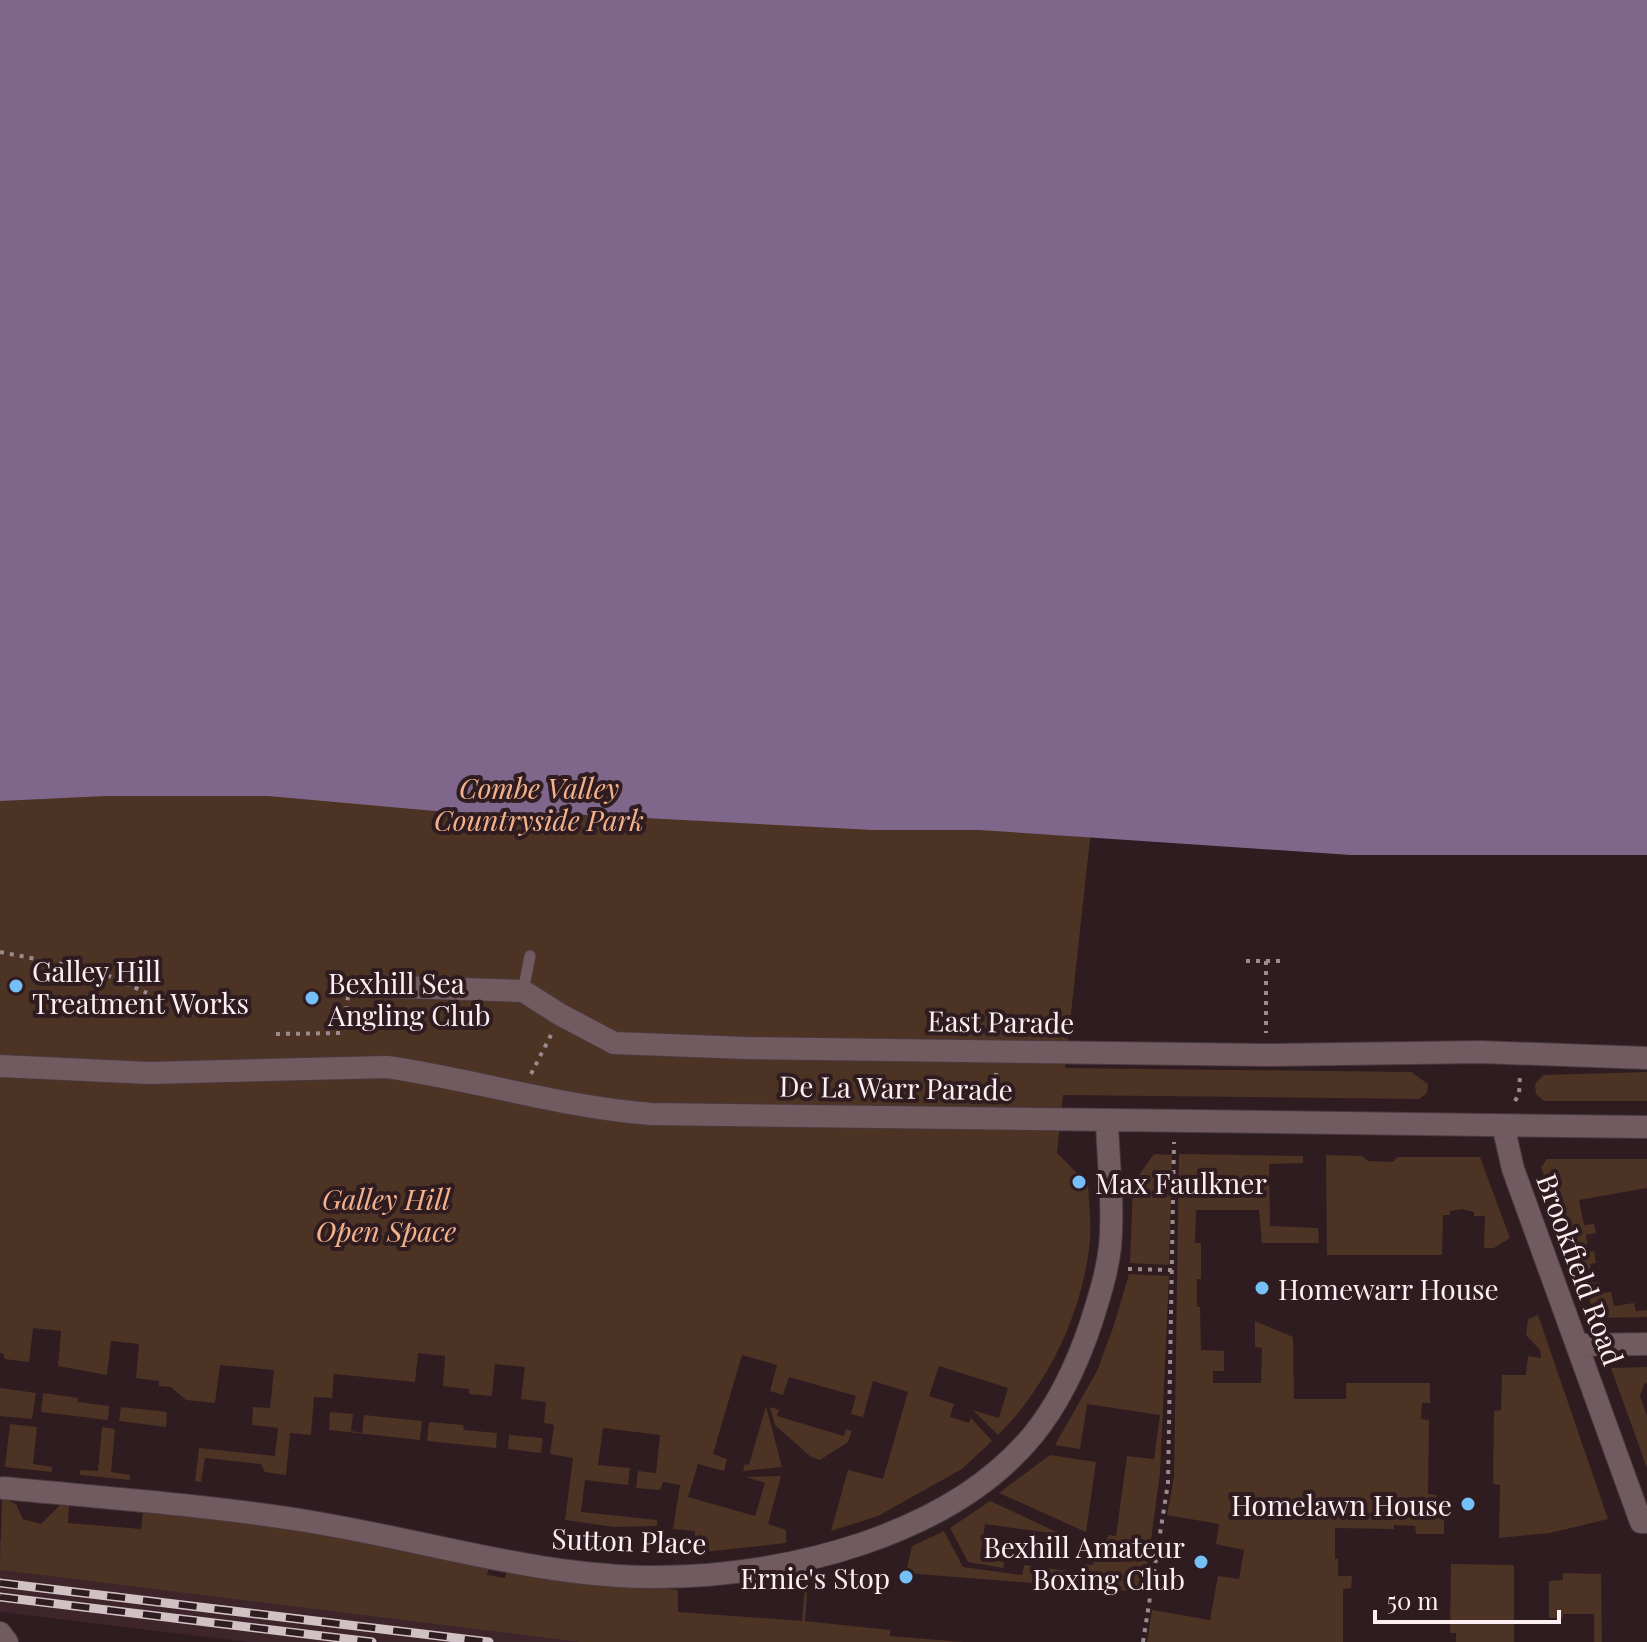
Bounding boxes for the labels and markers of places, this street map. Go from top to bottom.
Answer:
place label: Galley Hill Treatment Works [32,952,249,1021]
place label: Bexhill Sea Angling Club [327,964,491,1033]
marker: Galley Hill Treatment Works [7,977,25,995]
marker: Bexhill Sea Angling Club [303,989,321,1007]
place label: Max Faulkner [1095,1164,1267,1201]
marker: Max Faulkner [1070,1173,1088,1191]
place label: Homewarr House [1278,1270,1499,1307]
marker: Homewarr House [1253,1279,1271,1297]
place label: Homelawn House [1231,1486,1452,1523]
marker: Homelawn House [1459,1495,1477,1513]
place label: Bexhill Amateur Boxing Club [983,1528,1186,1597]
marker: Bexhill Amateur Boxing Club [1192,1553,1210,1571]
place label: Ernie's Stop [740,1559,890,1596]
marker: Ernie's Stop [897,1568,915,1586]

